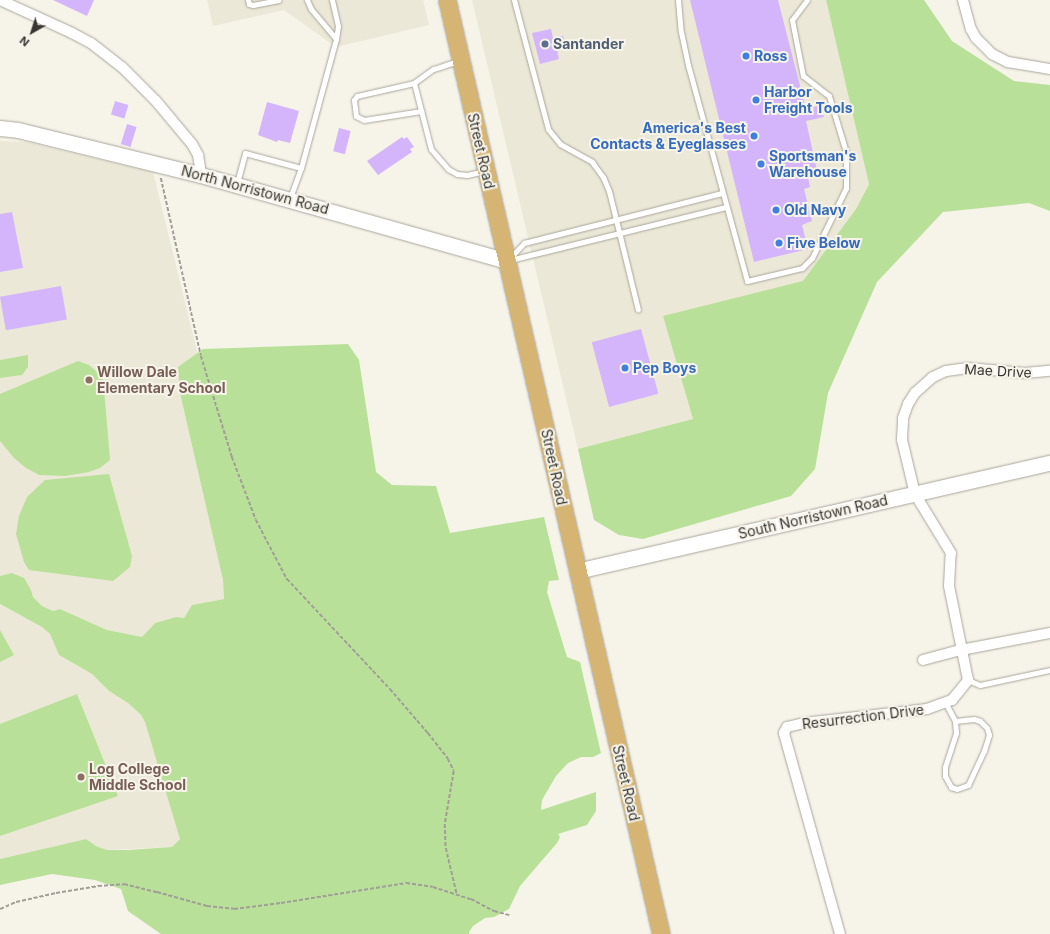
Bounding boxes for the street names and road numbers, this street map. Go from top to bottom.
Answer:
street label: Street Road [464,111,498,191]
street label: North Norristown Road [179,162,331,218]
street label: Mae Drive [964,361,1032,381]
street label: Street Road [538,427,570,507]
street label: South Norristown Road [736,492,890,542]
street label: Resurrection Drive [801,701,925,733]
street label: Street Road [609,743,643,823]

